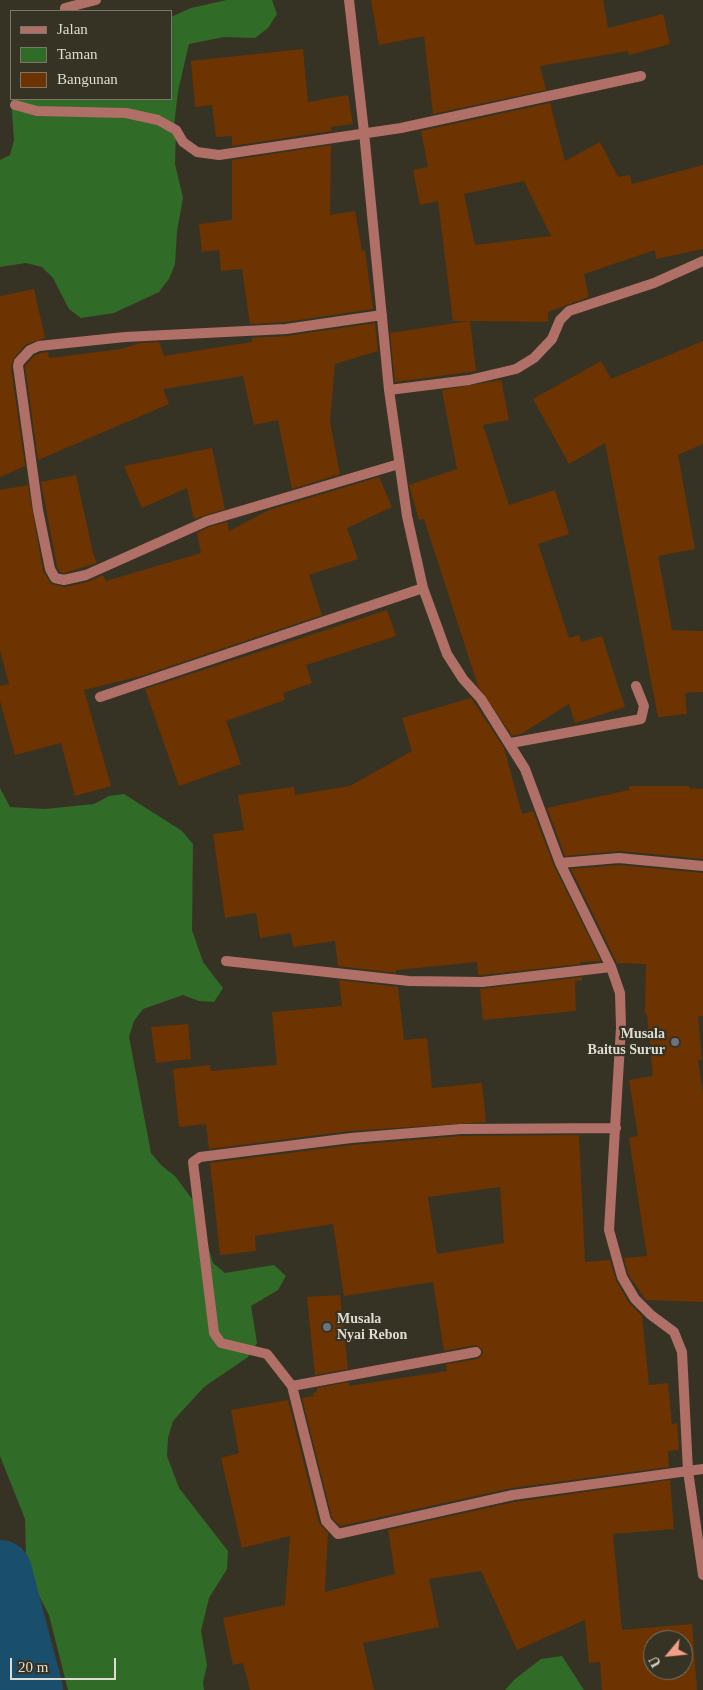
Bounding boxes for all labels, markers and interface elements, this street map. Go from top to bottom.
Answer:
legend [10,10,172,100]
text: Jalan [57,21,88,37]
text: Taman [57,46,98,62]
text: Bangunan [57,71,118,87]
place label: Musala Baitus Surur [588,1026,665,1058]
marker: Musala Baitus Surur [669,1036,681,1048]
place label: Musala Nyai Rebon [337,1311,407,1344]
marker: Musala Nyai Rebon [321,1321,333,1333]
north arrow [643,1630,693,1680]
scale bar [12,1648,119,1680]
text: U [646,1654,664,1670]
text: 20 m [18,1659,48,1675]

